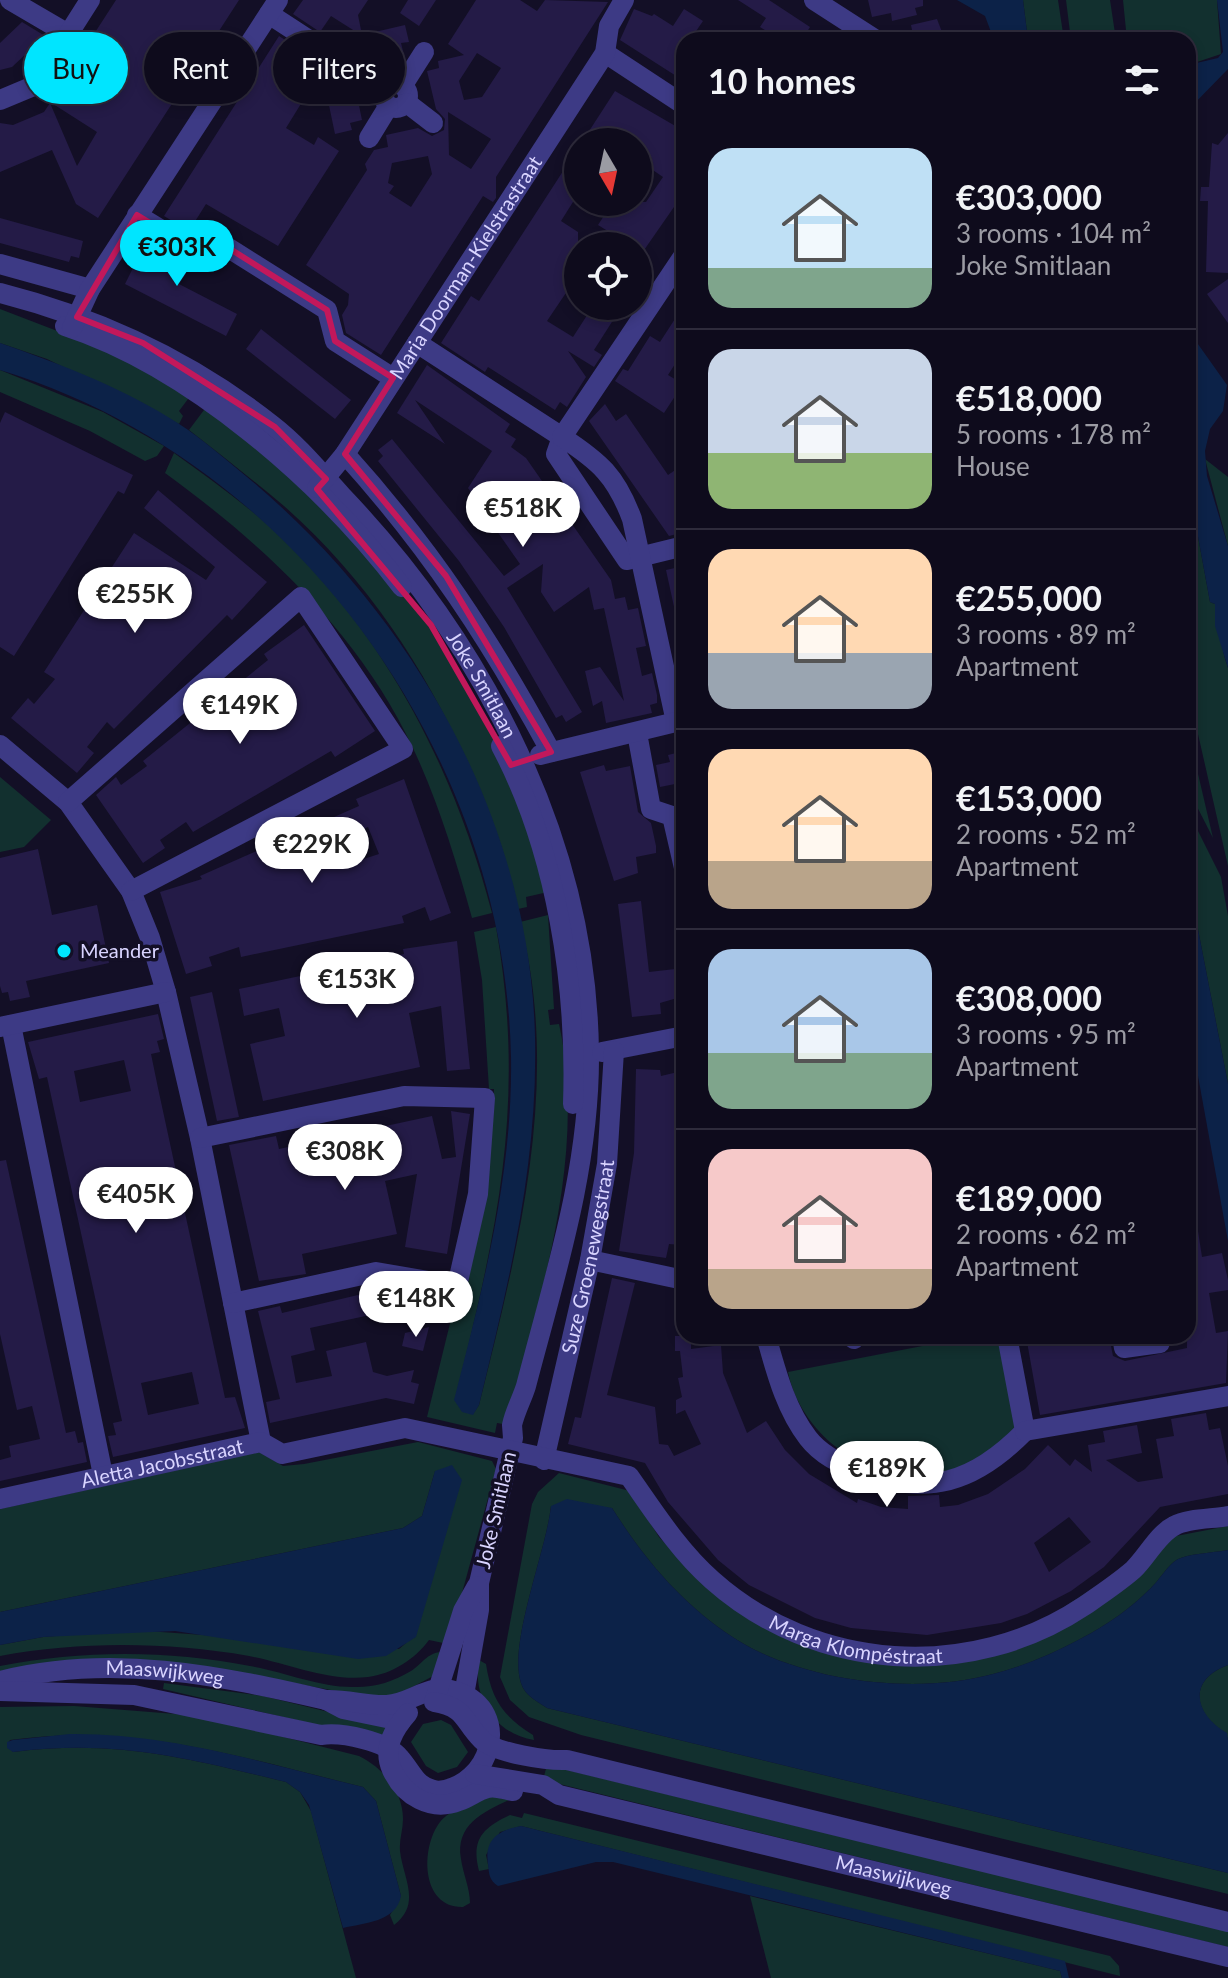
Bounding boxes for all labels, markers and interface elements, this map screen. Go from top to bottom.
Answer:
chip: Buy [24,32,128,104]
chip: Rent [144,32,257,104]
chip: Filters [273,32,405,104]
icon: filters [1120,58,1164,102]
text: 10 homes [708,60,856,101]
north arrow [564,128,652,216]
map controls [564,128,652,320]
street label: Maria Doorman-Kielstrastraat [384,151,546,384]
text: €303,000 [956,176,1102,217]
icon: home [772,180,868,276]
text: 3 rooms · 104 m² [956,217,1151,249]
pin: €303K [121,220,233,288]
text: €303K [138,230,216,262]
button: locate [564,232,652,320]
text: Joke Smitlaan [956,249,1111,281]
text: €518,000 [956,377,1102,418]
icon: home [772,381,868,477]
text: 5 rooms · 178 m² [956,418,1151,450]
text: House [956,450,1030,482]
pin: €518K [467,481,579,549]
text: €518K [484,491,562,523]
pin: €255K [79,567,191,635]
text: €255K [96,577,174,609]
text: €255,000 [956,577,1102,618]
icon: home [772,581,868,677]
text: 3 rooms · 89 m² [956,618,1136,650]
street label: Joke Smitlaan [442,626,523,742]
text: Apartment [956,650,1079,682]
pin: €149K [184,678,296,746]
text: €149K [201,688,279,720]
text: €153,000 [956,777,1102,818]
icon: home [772,781,868,877]
pin: €229K [256,817,368,885]
text: 2 rooms · 52 m² [956,818,1136,850]
text: €229K [273,827,351,859]
text: Apartment [956,850,1079,882]
place label: Meander [80,938,160,962]
marker: Meander [55,942,73,960]
pin: €153K [301,952,413,1020]
text: €153K [318,962,396,994]
text: €308,000 [956,977,1102,1018]
icon: home [772,981,868,1077]
text: 3 rooms · 95 m² [956,1018,1136,1050]
text: Apartment [956,1050,1079,1082]
pin: €308K [289,1124,401,1192]
text: €308K [306,1134,384,1166]
street label: Suze Groenewegstraat [556,1159,618,1356]
pin: €405K [80,1167,192,1235]
text: €405K [97,1177,175,1209]
text: €189,000 [956,1177,1102,1218]
icon: home [772,1181,868,1277]
text: 2 rooms · 62 m² [956,1218,1136,1250]
text: Apartment [956,1250,1079,1282]
pin: €148K [360,1271,472,1339]
text: €148K [377,1281,455,1313]
street label: Aletta Jacobsstraat [79,1433,245,1492]
pin: €189K [831,1441,943,1509]
street label: Joke Smitlaan [470,1449,520,1571]
text: €189K [848,1451,926,1483]
street label: Marga Klompéstraat [765,1609,944,1668]
street label: Maaswijkweg [105,1655,226,1690]
street label: Maaswijkweg [833,1849,954,1901]

